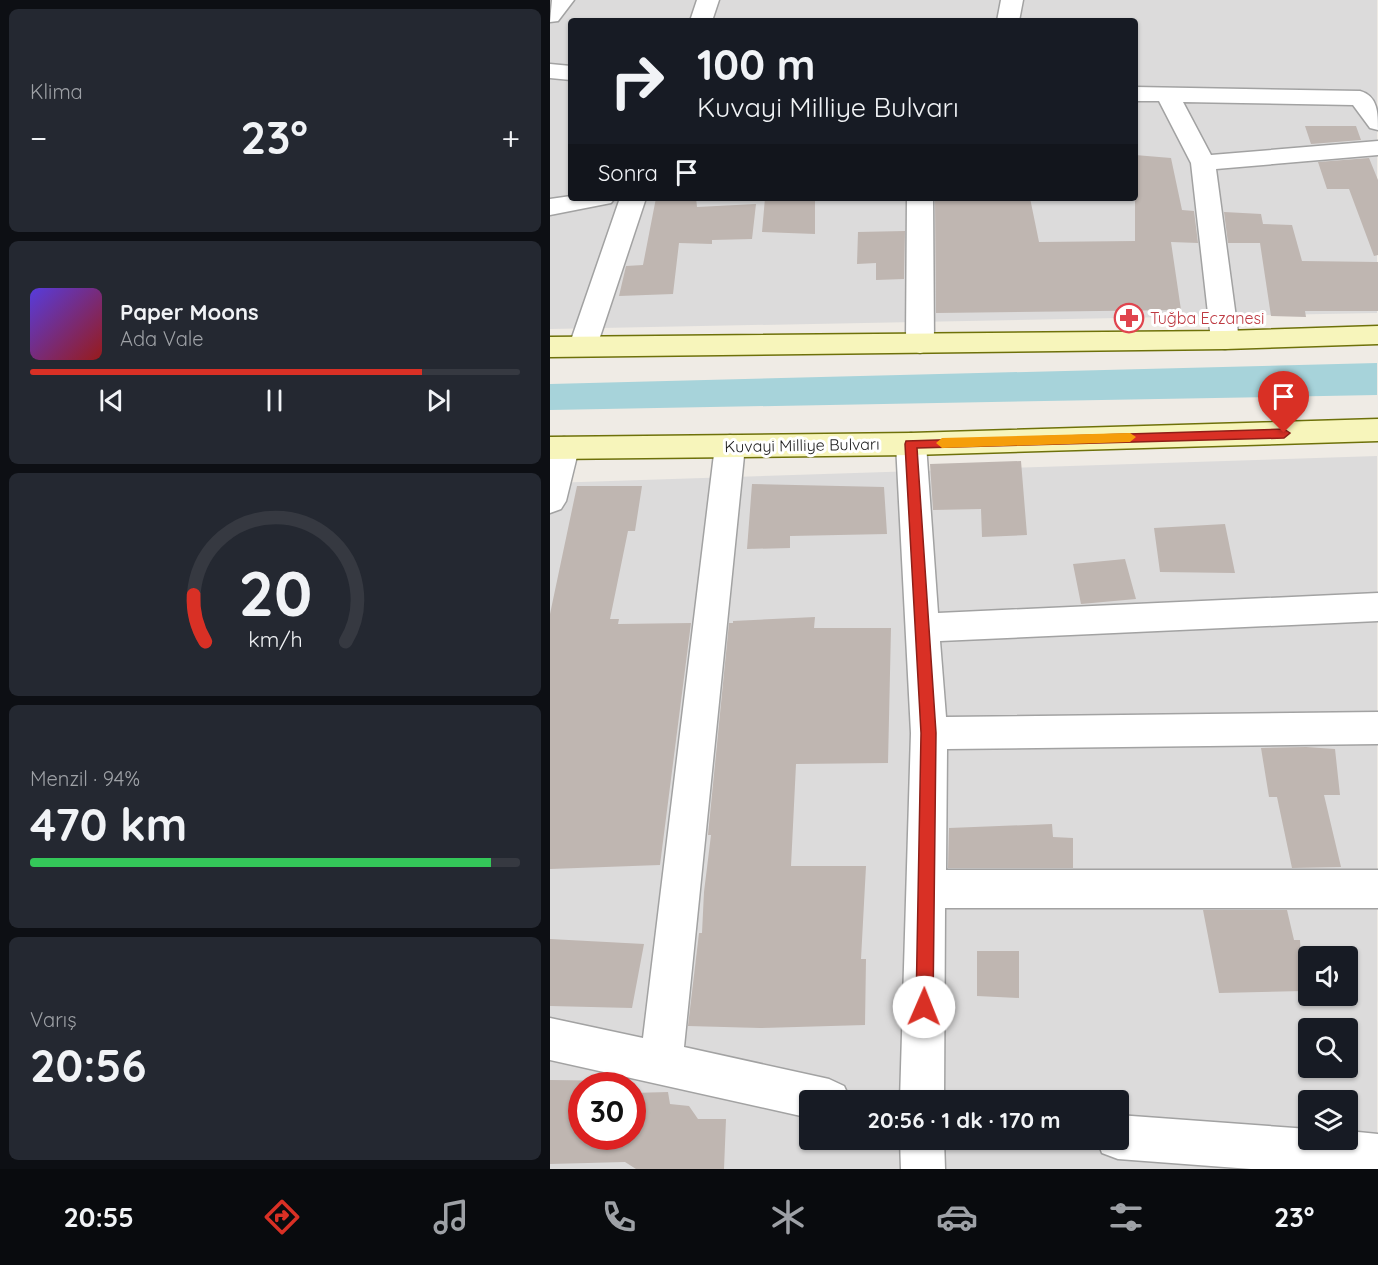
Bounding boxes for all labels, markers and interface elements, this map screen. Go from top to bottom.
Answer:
text: 100 m [697,38,815,91]
icon: right [598,42,676,120]
text: Klima [30,79,83,104]
text: Kuvayi Milliye Bulvarı [697,90,959,124]
text: 23° [241,109,308,165]
text: − [30,117,47,158]
text: + [501,117,520,158]
icon: arrive [670,156,703,189]
text: Sonra [598,159,658,187]
text: Paper Moons [120,298,259,326]
pharmacy icon: Tuğba Eczanesi [1113,302,1145,334]
place label: Tuğba Eczanesi [1150,308,1264,328]
text: Ada Vale [120,326,204,351]
pin [1258,371,1309,433]
icon: arrive [1267,380,1300,413]
icon: previous [95,384,128,417]
icon: pause [258,384,291,417]
icon: next [422,384,455,417]
street label: Kuvayi Milliye Bulvarı [724,434,880,456]
text: 20 [238,554,312,632]
text: km/h [248,626,302,652]
text: Menzil · 94% [30,766,140,791]
text: 470 km [30,796,187,852]
map controls [1298,946,1358,1150]
button: sound [1298,946,1358,1006]
position arrow [892,975,956,1039]
text: Varış [30,1007,77,1032]
button: search [1298,1018,1358,1078]
text: 20:56 [30,1037,146,1093]
speed limit sign: 30 [568,1072,646,1150]
button: layers [1298,1090,1358,1150]
text: 20:56 · 1 dk · 170 m [868,1106,1060,1134]
icon: directions [261,1196,303,1238]
icon: music [430,1196,472,1238]
icon: phone [598,1196,640,1238]
icon: climate [767,1196,809,1238]
icon: car [936,1196,978,1238]
icon: filters [1105,1196,1147,1238]
text: 20:55 [63,1200,134,1234]
text: 23° [1274,1200,1314,1234]

